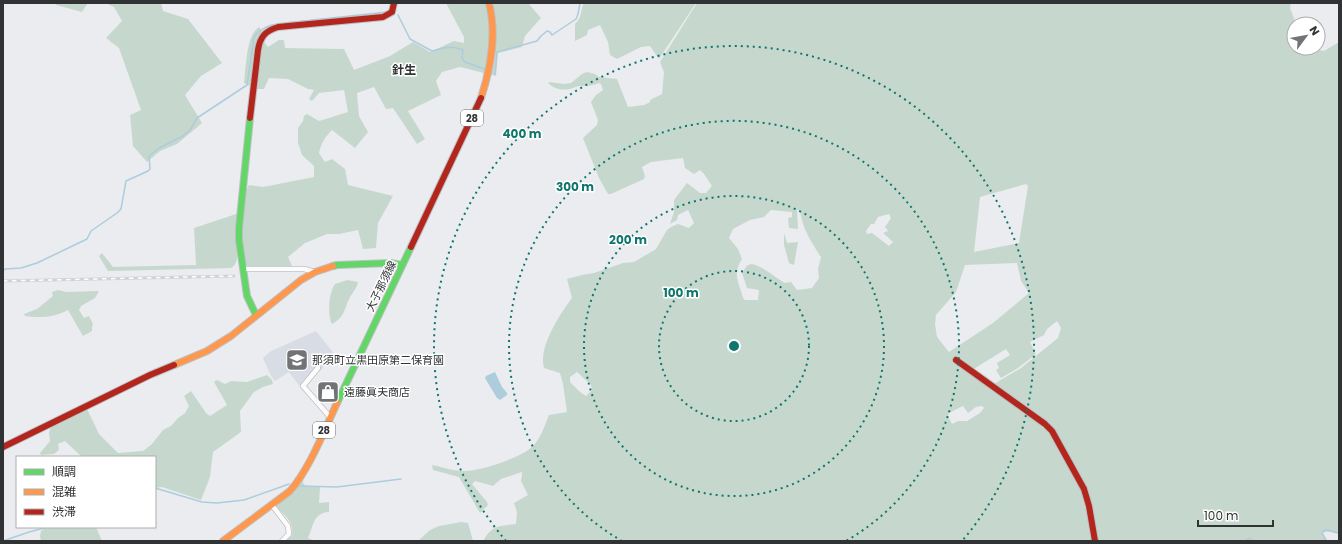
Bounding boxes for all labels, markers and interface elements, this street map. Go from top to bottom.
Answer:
north arrow [1286,16,1326,56]
text: N [1306,23,1323,38]
district label: 針生 [392,61,416,78]
road number: 28 [461,110,483,126]
text: 400 m [502,125,542,142]
text: 300 m [556,178,594,195]
text: 200 m [609,231,647,248]
street label: 大子那須線 [362,258,400,314]
text: 100 m [663,284,699,301]
centre of rings [727,339,741,353]
school or university icon: 那須町立黒田原第二保育園 [284,347,310,373]
place label: 那須町立黒田原第二保育園 [312,352,444,368]
shop icon: 遠藤眞夫商店 [315,379,341,405]
place label: 遠藤眞夫商店 [344,384,410,400]
road number: 28 [313,422,335,438]
legend [16,456,156,528]
text: 順調 [52,463,76,480]
text: 混雑 [52,483,76,500]
scale bar [1198,502,1273,528]
text: 渋滞 [52,503,76,520]
text: 100 m [1204,507,1238,524]

